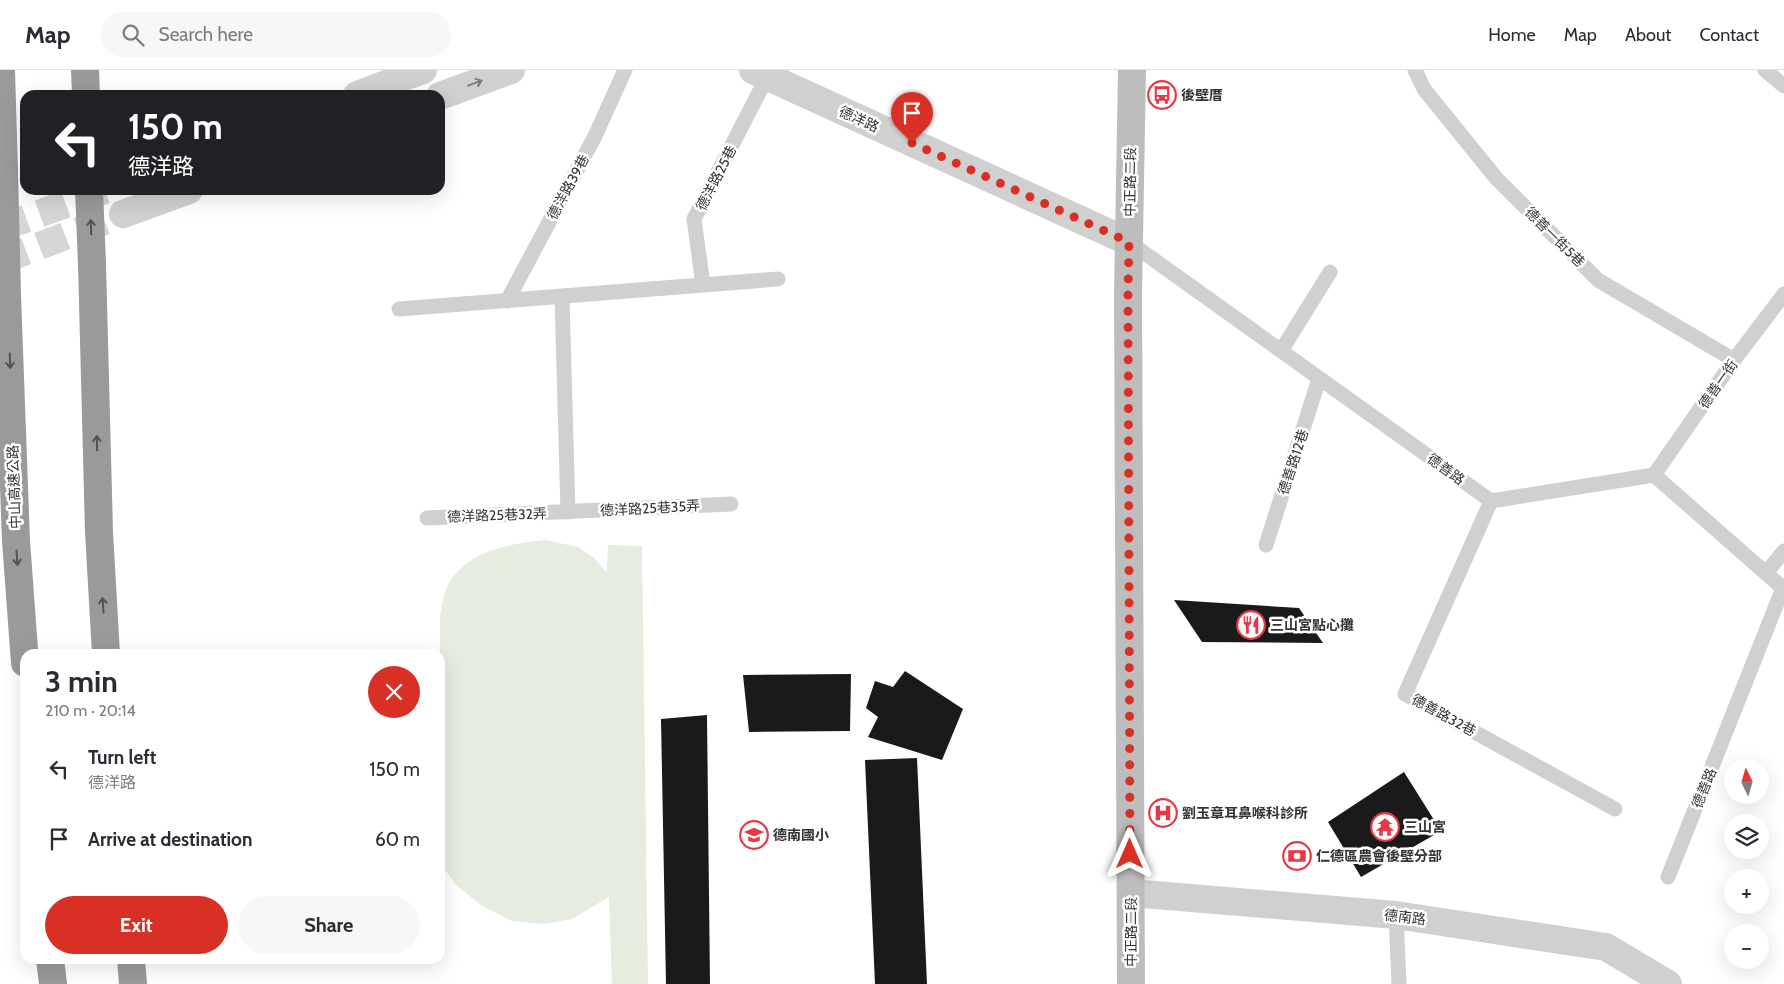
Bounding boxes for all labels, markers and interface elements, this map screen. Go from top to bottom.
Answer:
search box [101,12,451,57]
text: Map [25,20,71,49]
icon: search [119,21,147,49]
text: Search here [159,23,253,46]
text: Home [1488,24,1536,46]
text: Map [1564,24,1597,46]
text: About [1625,24,1671,46]
text: Contact [1699,24,1759,46]
one-way arrow [467,78,483,87]
bus stop icon: 後壁厝 [1147,80,1177,110]
place label: 後壁厝 [1181,86,1223,104]
pin [891,92,933,143]
icon: arrive [898,99,926,127]
street label: 德洋路 [836,102,882,136]
text: 150 m [128,105,223,148]
icon: left [45,110,110,175]
street label: 德洋路25巷 [692,142,740,214]
street label: 中正路二段 [1120,147,1140,217]
street label: 德洋路39巷 [543,151,593,223]
text: 德洋路 [128,153,194,180]
street label: 德善一街5巷 [1521,203,1589,271]
one-way arrow [86,219,95,235]
one-way arrow [5,353,14,369]
street label: 德善一街 [1695,356,1741,412]
street label: 德善路12巷 [1274,427,1312,497]
one-way arrow [92,435,101,451]
street label: 中山高速公路 [4,445,24,529]
street label: 德善路 [1424,449,1468,489]
street label: 德洋路25巷35弄 [600,496,700,520]
street label: 德洋路25巷32弄 [447,504,547,526]
one-way arrow [13,550,22,566]
one-way arrow [99,597,108,613]
restaurant icon: 三山宮點心攤 [1236,610,1266,640]
place label: 三山宮點心攤 [1270,616,1354,634]
text: 3 min [45,663,118,700]
button: close [368,666,420,718]
street label: 德善路32巷 [1409,690,1479,740]
text: 210 m · 20:14 [45,701,136,720]
text: Turn left [88,746,156,769]
icon: left [45,755,73,783]
text: 150 m [369,758,420,781]
north arrow [1724,759,1769,804]
map controls [1724,759,1769,969]
street label: 德善路 [1688,765,1720,811]
text: 德洋路 [88,773,136,792]
hospital icon: 劉玉章耳鼻喉科診所 [1148,798,1178,828]
place label: 劉玉章耳鼻喉科診所 [1182,804,1308,822]
temple icon: 三山宮 [1370,812,1400,842]
button: layers [1724,814,1769,859]
place label: 三山宮 [1404,818,1446,836]
school or university icon: 德南國小 [739,820,769,850]
icon: arrive [45,825,73,853]
place label: 德南國小 [773,826,829,844]
position arrow [1103,827,1155,879]
text: Arrive at destination [88,828,252,851]
text: 60 m [375,828,420,851]
bank icon: 仁德區農會後壁分部 [1282,841,1312,871]
place label: 仁德區農會後壁分部 [1316,847,1442,865]
button: + [1724,869,1769,914]
button: Exit [45,896,228,954]
button: Share [238,896,420,954]
street label: 中正路二段 [1122,897,1140,967]
street label: 德南路 [1383,906,1427,928]
button: − [1724,924,1769,969]

